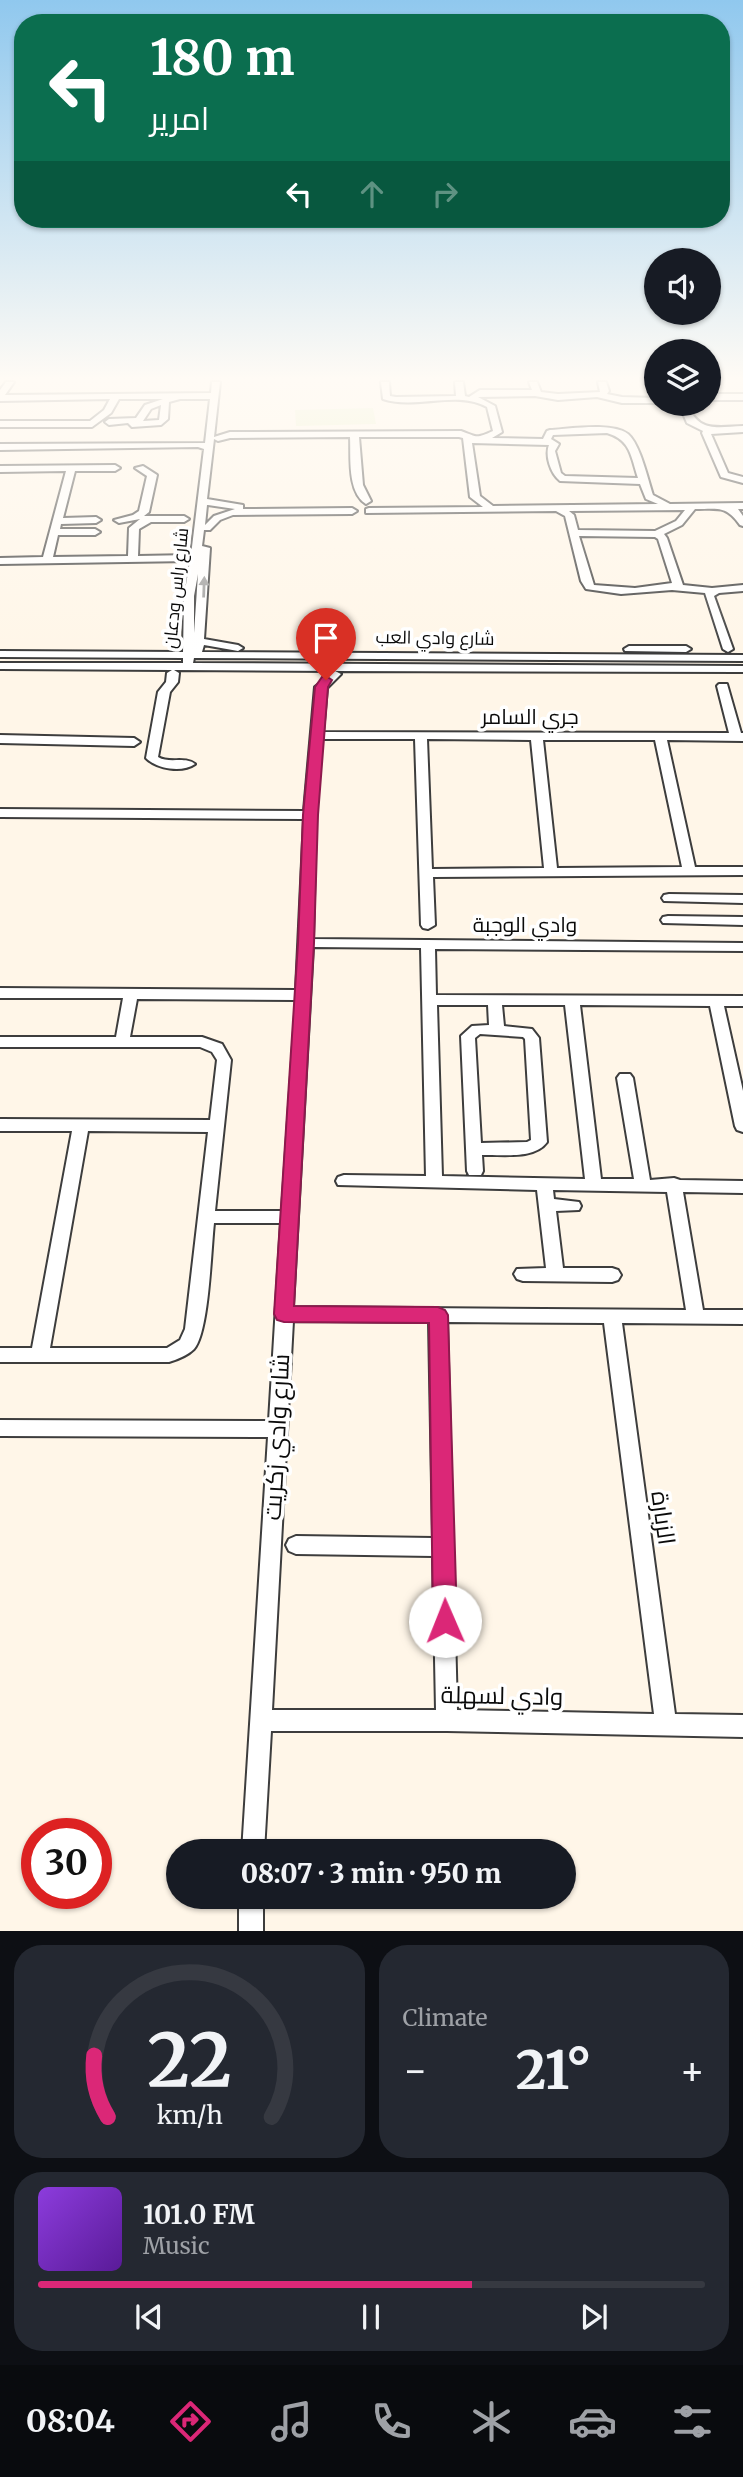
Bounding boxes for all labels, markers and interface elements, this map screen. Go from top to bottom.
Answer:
text: 180 m [150,27,295,88]
icon: left [35,42,126,133]
text: امرير [150,99,209,139]
icon: left [280,175,318,213]
icon: ahead [353,175,391,213]
icon: right [426,175,464,213]
map controls [644,248,721,416]
button: sound [644,248,721,325]
button: layers [644,339,721,416]
street label: شارع راس ودعان [158,526,194,650]
one-way arrow [198,575,209,597]
pin [296,608,356,680]
icon: arrive [307,619,345,657]
street label: شارع وادي العب [375,625,495,653]
street label: جري السامر [480,703,579,733]
street label: وادي الوجبة [473,911,577,941]
street label: شارع وادي زكريت [257,1353,299,1521]
street label: الزبارة [644,1489,683,1547]
position arrow [408,1584,482,1658]
street label: وادي لسهلة [440,1679,564,1715]
speed limit sign: 30 [21,1818,112,1909]
text: 08:07 · 3 min · 950 m [241,1857,501,1890]
text: Climate [403,2003,488,2032]
text: 22 [147,2016,232,2108]
text: 21° [516,2038,592,2103]
text: − [403,2047,428,2094]
text: + [680,2047,705,2094]
text: km/h [156,2099,222,2131]
text: 101.0 FM [143,2198,255,2231]
text: Music [143,2231,210,2260]
icon: previous [130,2298,168,2336]
icon: pause [352,2298,390,2336]
icon: next [575,2298,613,2336]
icon: directions [166,2397,215,2446]
icon: music [267,2397,316,2446]
icon: phone [367,2397,416,2446]
icon: climate [467,2397,516,2446]
icon: car [568,2397,617,2446]
icon: filters [668,2397,717,2446]
text: 08:04 [26,2401,115,2441]

